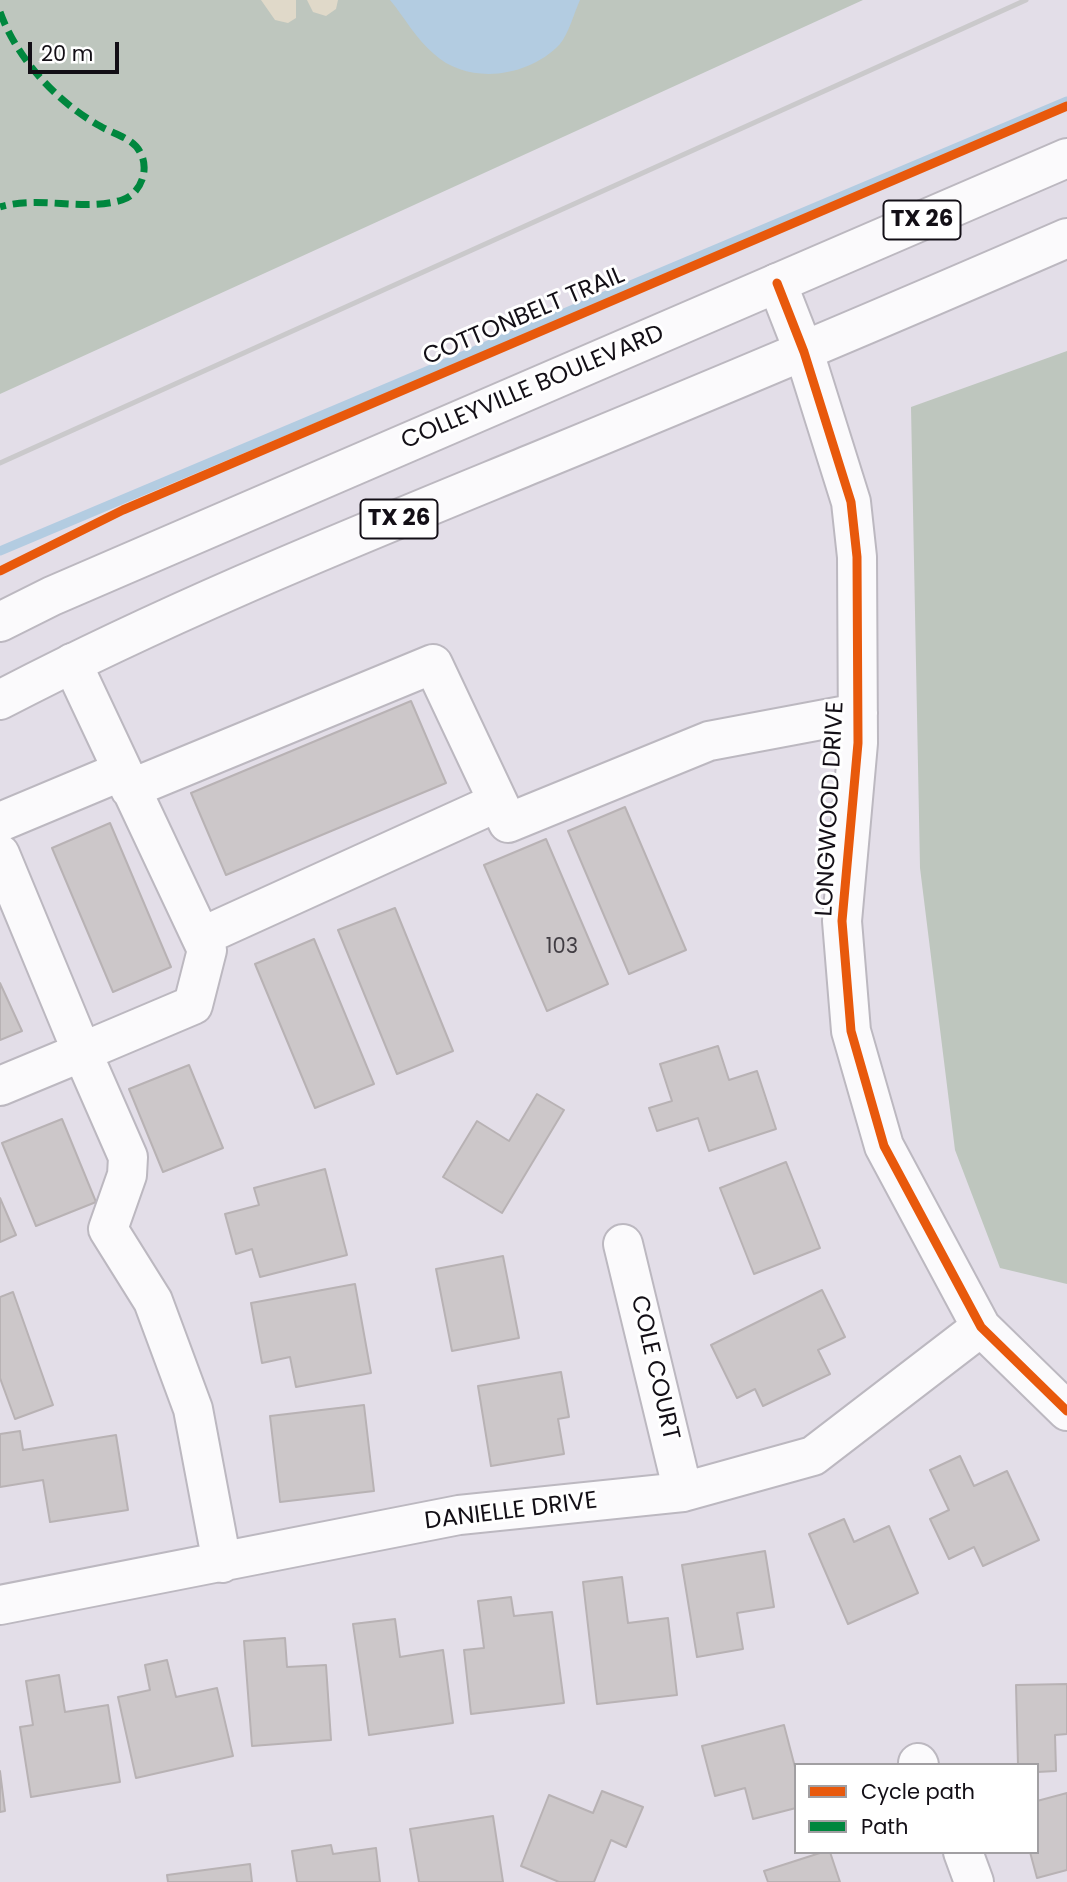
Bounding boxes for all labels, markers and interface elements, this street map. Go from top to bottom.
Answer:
scale bar [32,28,122,72]
text: 20 m [41,39,94,68]
road number: TX 26 [884,200,960,240]
street label: COTTONBELT TRAIL [419,262,629,372]
street label: COLLEYVILLE BOULEVARD [397,320,669,456]
road number: TX 26 [360,499,438,538]
street label: LONGWOOD DRIVE [811,701,851,917]
house number: 103 [546,935,578,961]
street label: COLE COURT [623,1293,685,1443]
street label: DANIELLE DRIVE [423,1487,599,1537]
legend [794,1763,1039,1854]
text: Cycle path [861,1777,975,1806]
text: Path [861,1812,908,1841]

